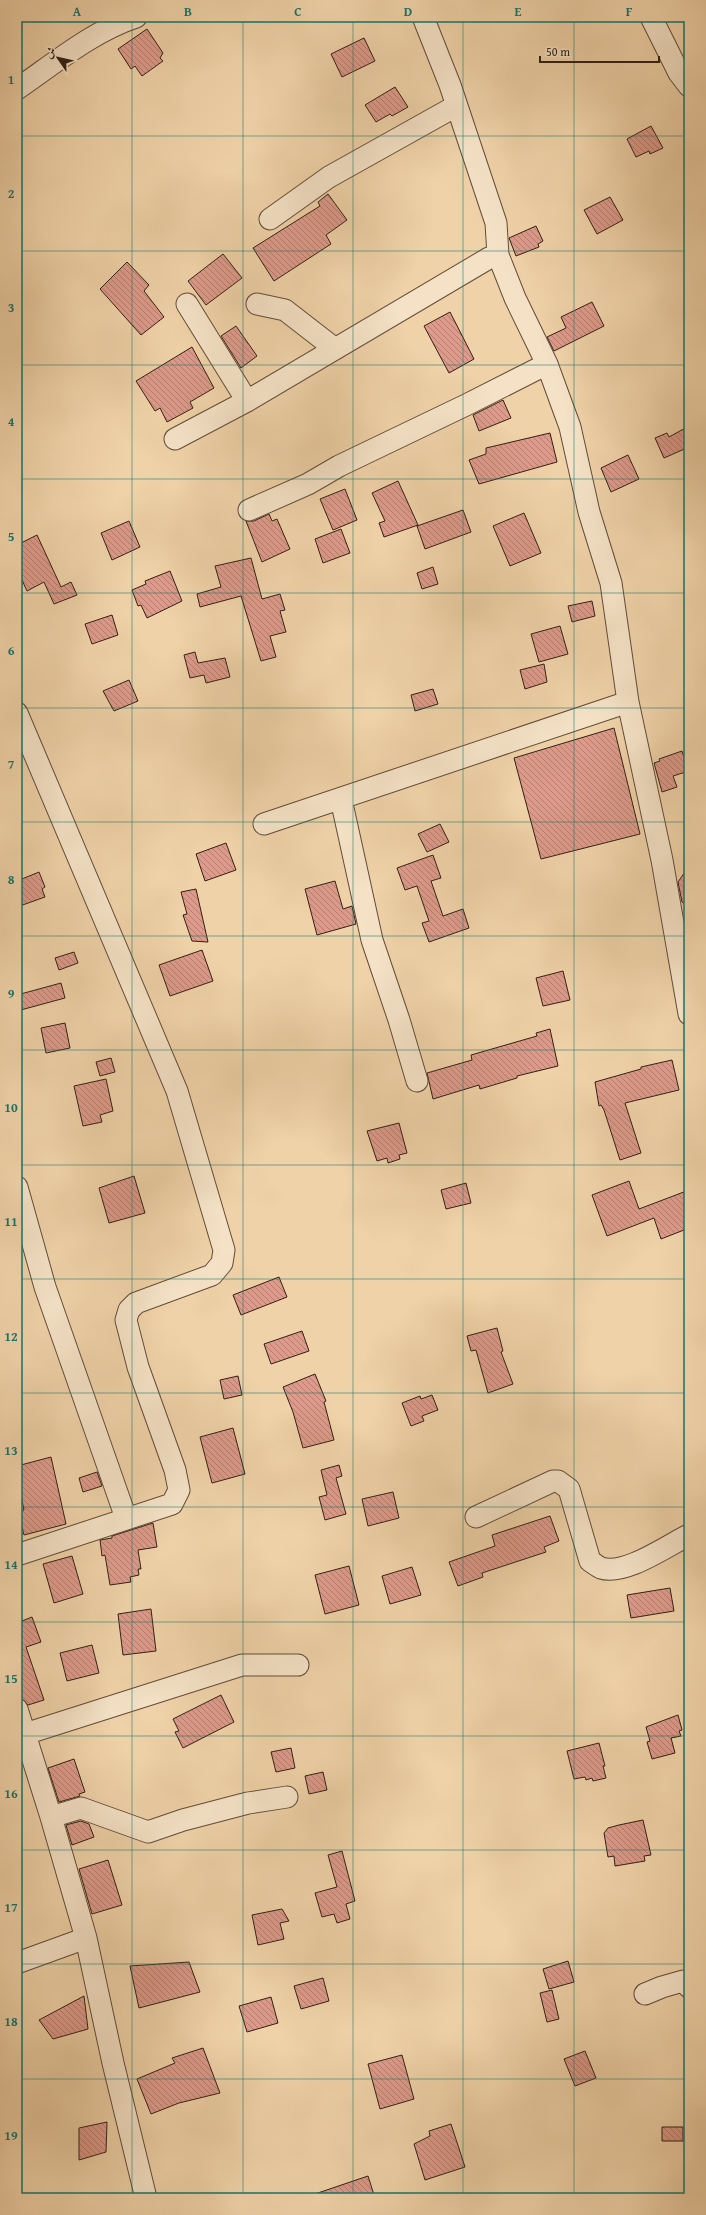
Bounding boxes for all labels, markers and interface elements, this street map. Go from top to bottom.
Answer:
text: A [73,2,82,21]
text: B [184,2,192,21]
text: C [294,2,302,21]
text: D [404,2,412,21]
text: E [515,2,522,21]
text: F [626,2,633,21]
north arrow [38,38,78,78]
scale bar [540,38,659,64]
text: ش [40,43,59,61]
text: 50 m [546,43,570,60]
text: 1 [8,70,14,89]
text: 2 [8,184,15,203]
text: 3 [8,298,14,317]
text: 4 [8,412,15,431]
text: 5 [8,527,15,546]
text: 6 [8,641,15,660]
text: 7 [8,755,15,774]
text: 8 [8,870,15,889]
text: 9 [8,984,15,1003]
text: 10 [4,1098,18,1117]
text: 11 [4,1212,18,1231]
text: 12 [4,1327,18,1346]
text: 13 [4,1441,18,1460]
text: 14 [4,1555,18,1574]
text: 15 [4,1669,18,1688]
text: 16 [4,1784,18,1803]
text: 17 [4,1898,18,1917]
text: 18 [4,2012,18,2031]
text: 19 [4,2126,18,2145]

